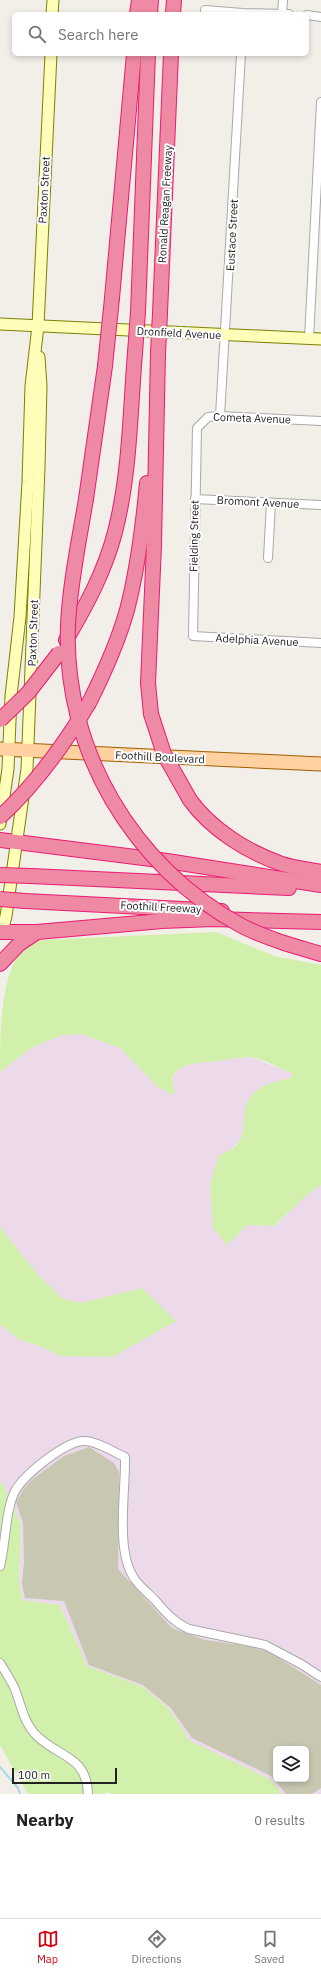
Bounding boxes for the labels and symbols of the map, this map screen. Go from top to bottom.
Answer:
street label: Ronald Reagan Freeway [155,144,175,263]
street label: Paxton Street [35,156,53,224]
street label: Eustace Street [223,199,241,271]
street label: Dronfield Avenue [136,324,222,342]
street label: Cometa Avenue [213,410,291,426]
street label: Bromont Avenue [216,493,300,511]
street label: Fielding Street [186,500,202,572]
street label: Paxton Street [25,599,41,667]
street label: Adelphia Avenue [215,631,299,649]
street label: Foothill Boulevard [115,748,205,766]
street label: Foothill Freeway [120,898,202,916]
scale bar [12,1766,117,1785]

